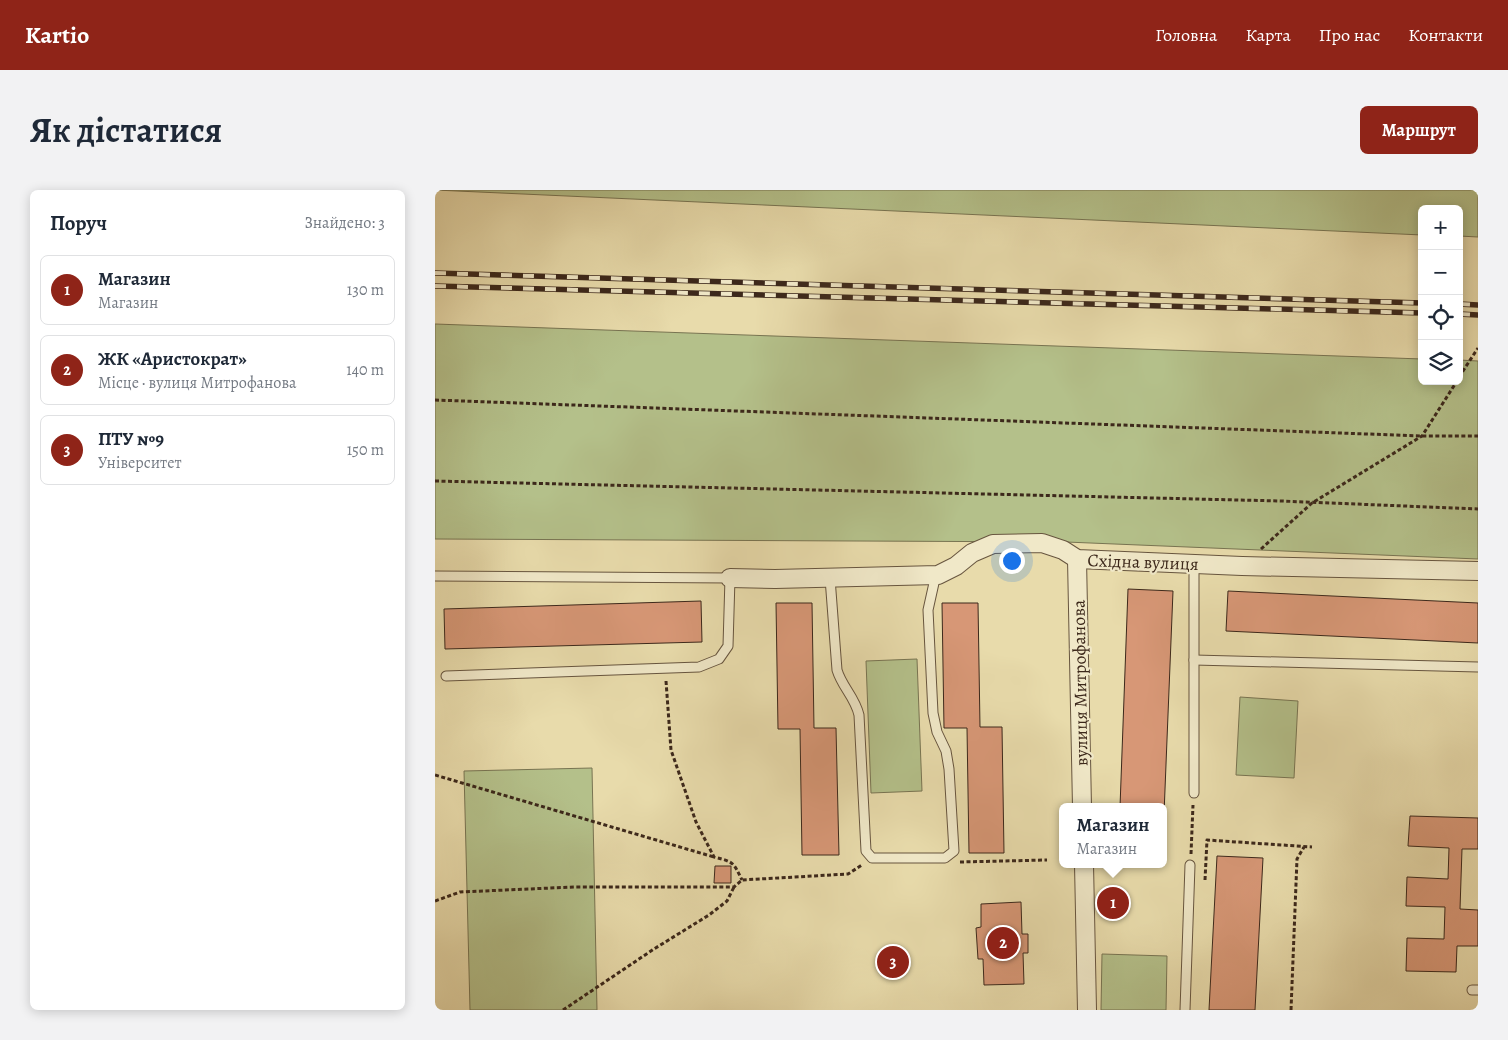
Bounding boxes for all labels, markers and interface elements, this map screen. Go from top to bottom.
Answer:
text: Kartio [25,19,89,51]
text: Головна [1155,23,1217,47]
text: Карта [1245,23,1291,47]
text: Про нас [1319,23,1380,47]
text: Контакти [1408,23,1483,47]
text: Як дістатися [30,106,222,154]
button: Маршрут [1360,106,1478,154]
map controls [1418,205,1463,385]
button: + [1418,205,1463,250]
text: Поруч [50,209,107,237]
text: Знайдено: 3 [304,212,385,234]
button: − [1418,250,1463,295]
text: Магазин [98,266,171,292]
text: 1 [64,279,70,301]
text: 130 m [347,279,384,301]
text: Магазин [98,292,158,314]
button: locate [1418,295,1463,340]
button: layers [1418,340,1463,385]
text: ЖК «Аристократ» [98,346,247,372]
text: 2 [63,359,71,381]
text: 140 m [346,359,384,381]
text: Місце · вулиця Митрофанова [98,372,296,394]
text: ПТУ №9 [98,426,164,452]
text: 3 [64,439,70,461]
text: 150 m [347,439,384,461]
text: Університет [98,452,182,474]
your location [999,548,1025,574]
street label: Східна вулиця [1087,548,1199,576]
street label: вулиця Митрофанова [1067,599,1093,766]
popup [1059,803,1167,868]
text: Магазин [1077,812,1149,838]
text: Магазин [1077,838,1137,860]
pin: 1 [1097,884,1129,922]
pin: 2 [987,924,1019,962]
pin: 3 [877,943,909,981]

